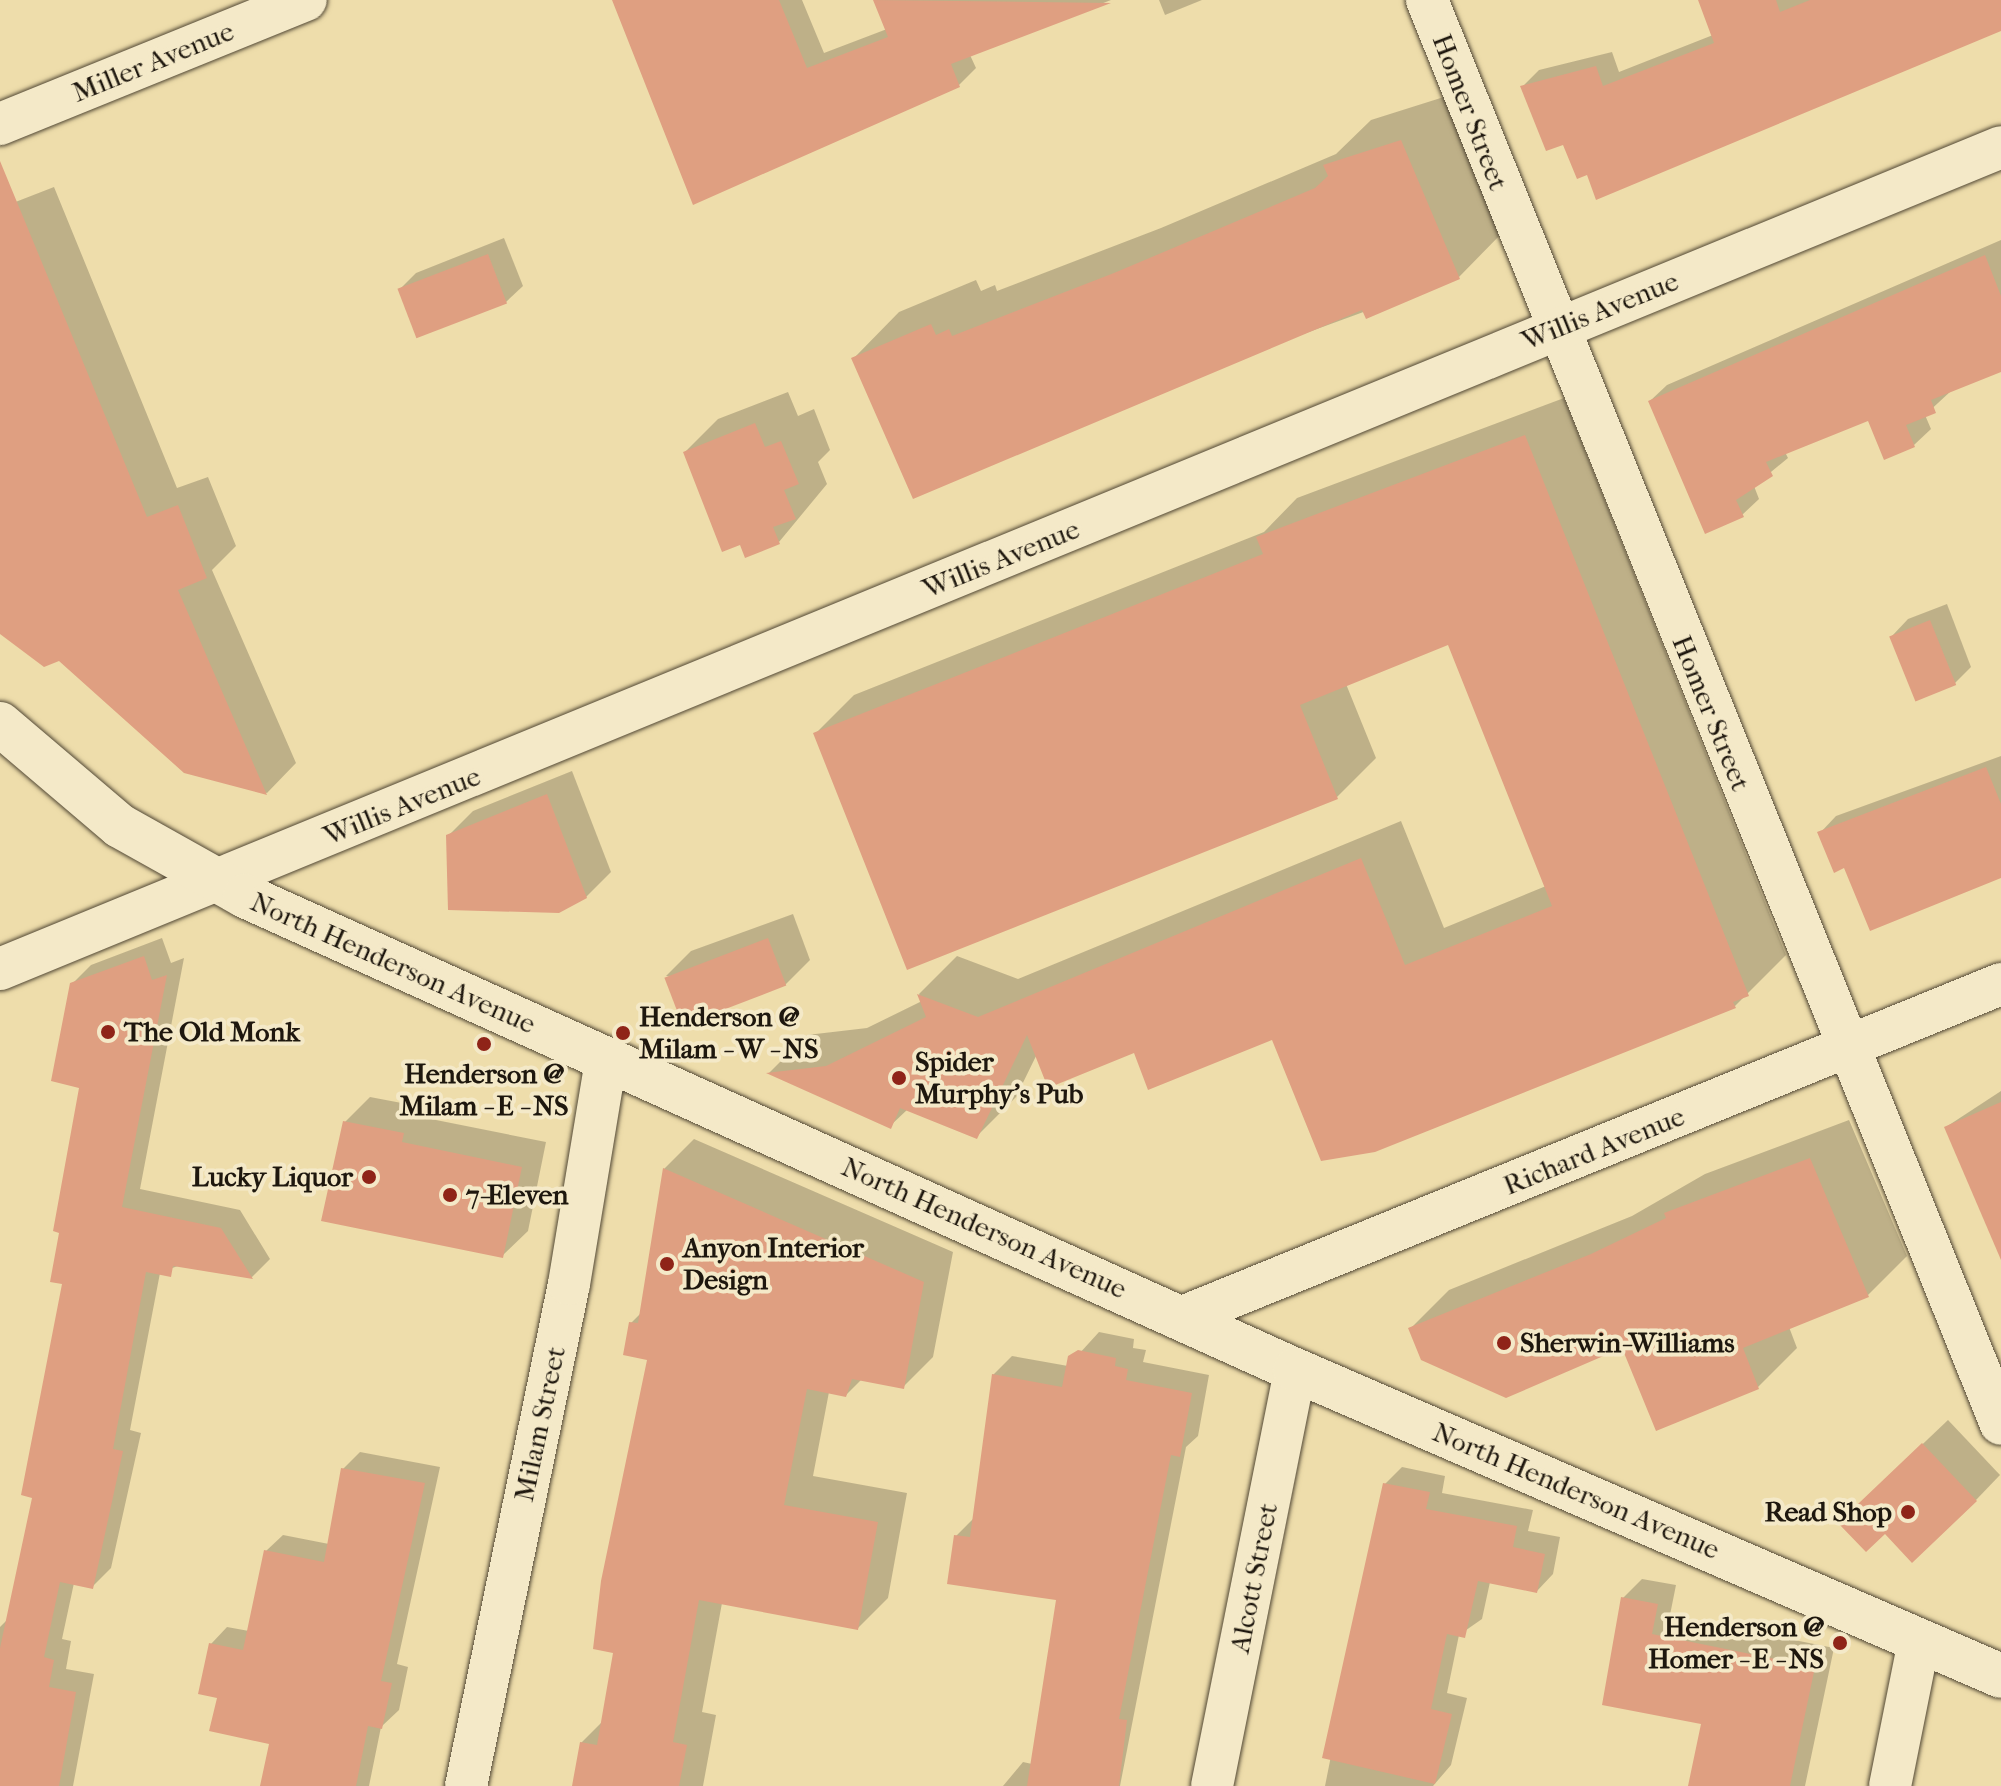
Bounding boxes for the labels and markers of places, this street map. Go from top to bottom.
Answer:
place label: Henderson @ Milam - W - NS [639,1000,818,1066]
place label: The Old Monk [124,1015,300,1049]
marker: The Old Monk [99,1023,117,1041]
marker: Henderson @ Milam - W - NS [614,1024,632,1042]
marker: Henderson @ Milam - E - NS [475,1035,493,1053]
place label: Spider Murphy's Pub [915,1045,1083,1111]
place label: Henderson @ Milam - E - NS [399,1057,569,1123]
marker: Spider Murphy's Pub [890,1069,908,1087]
place label: Lucky Liquor [192,1160,353,1194]
marker: Lucky Liquor [360,1168,378,1186]
place label: 7-Eleven [466,1178,569,1212]
marker: 7-Eleven [441,1186,459,1204]
place label: Anyon Interior Design [683,1231,864,1297]
marker: Anyon Interior Design [658,1255,676,1273]
place label: Sherwin-Williams [1520,1326,1735,1360]
marker: Sherwin-Williams [1495,1334,1513,1352]
place label: Read Shop [1765,1495,1892,1529]
marker: Read Shop [1899,1503,1917,1521]
place label: Henderson @ Homer - E - NS [1648,1610,1824,1676]
marker: Henderson @ Homer - E - NS [1831,1634,1849,1652]

